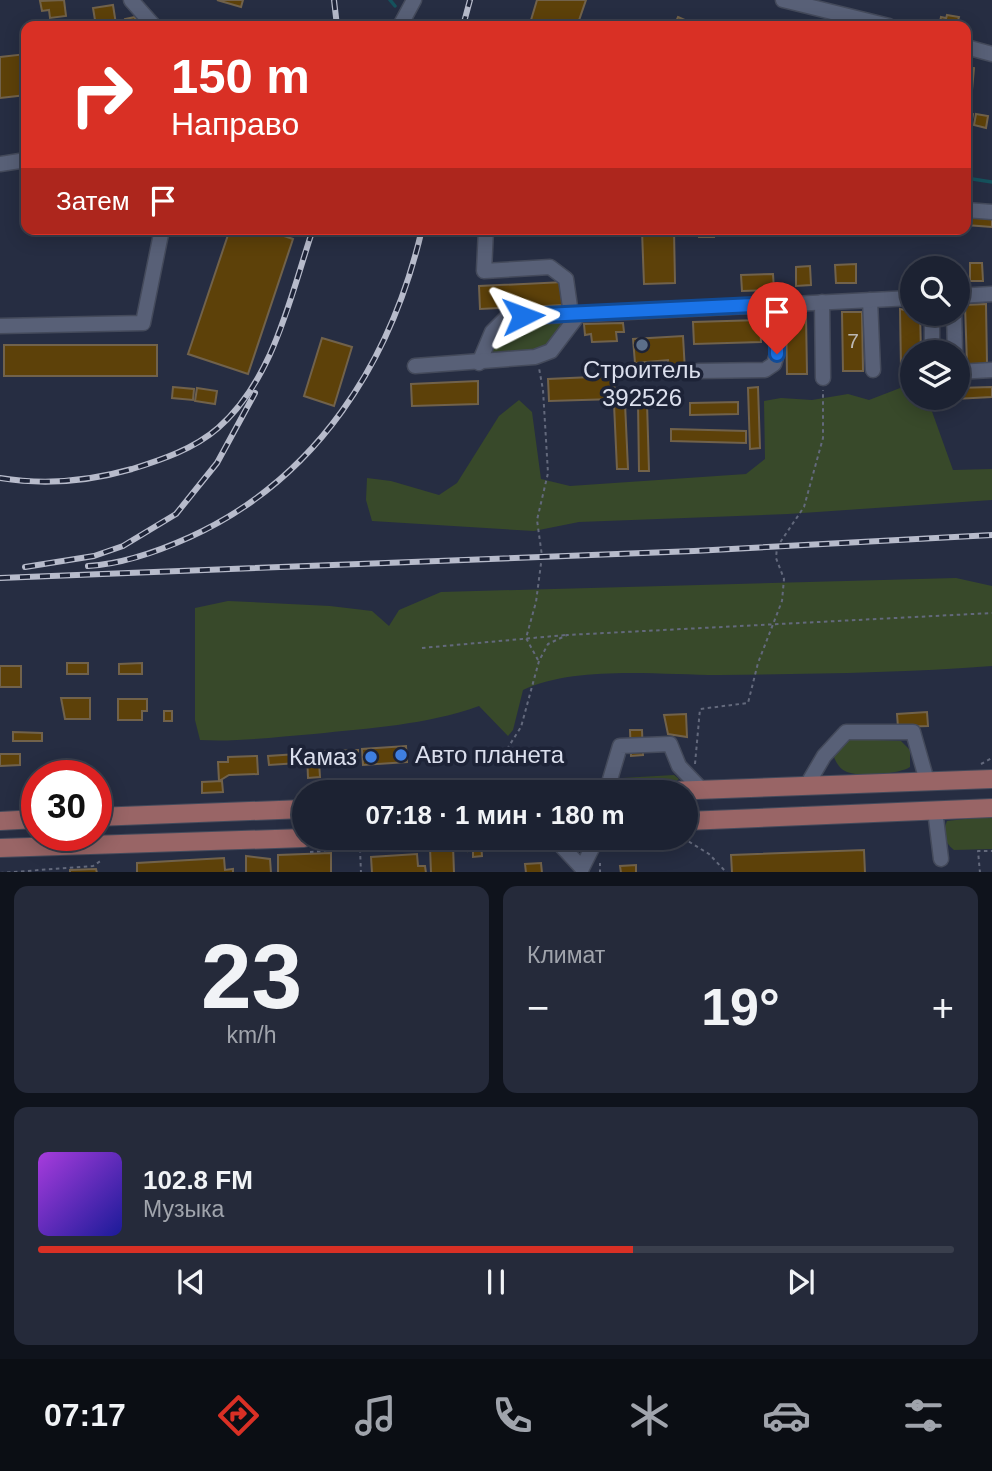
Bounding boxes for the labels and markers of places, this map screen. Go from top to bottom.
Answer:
pin [747,282,807,354]
marker: Строитель 392526 [634,337,650,353]
place label: Строитель 392526 [583,356,701,411]
place label: Авто планета [415,741,565,768]
place label: Камаз [289,743,357,770]
marker: Авто планета [393,747,409,763]
marker: Камаз [363,749,379,765]

